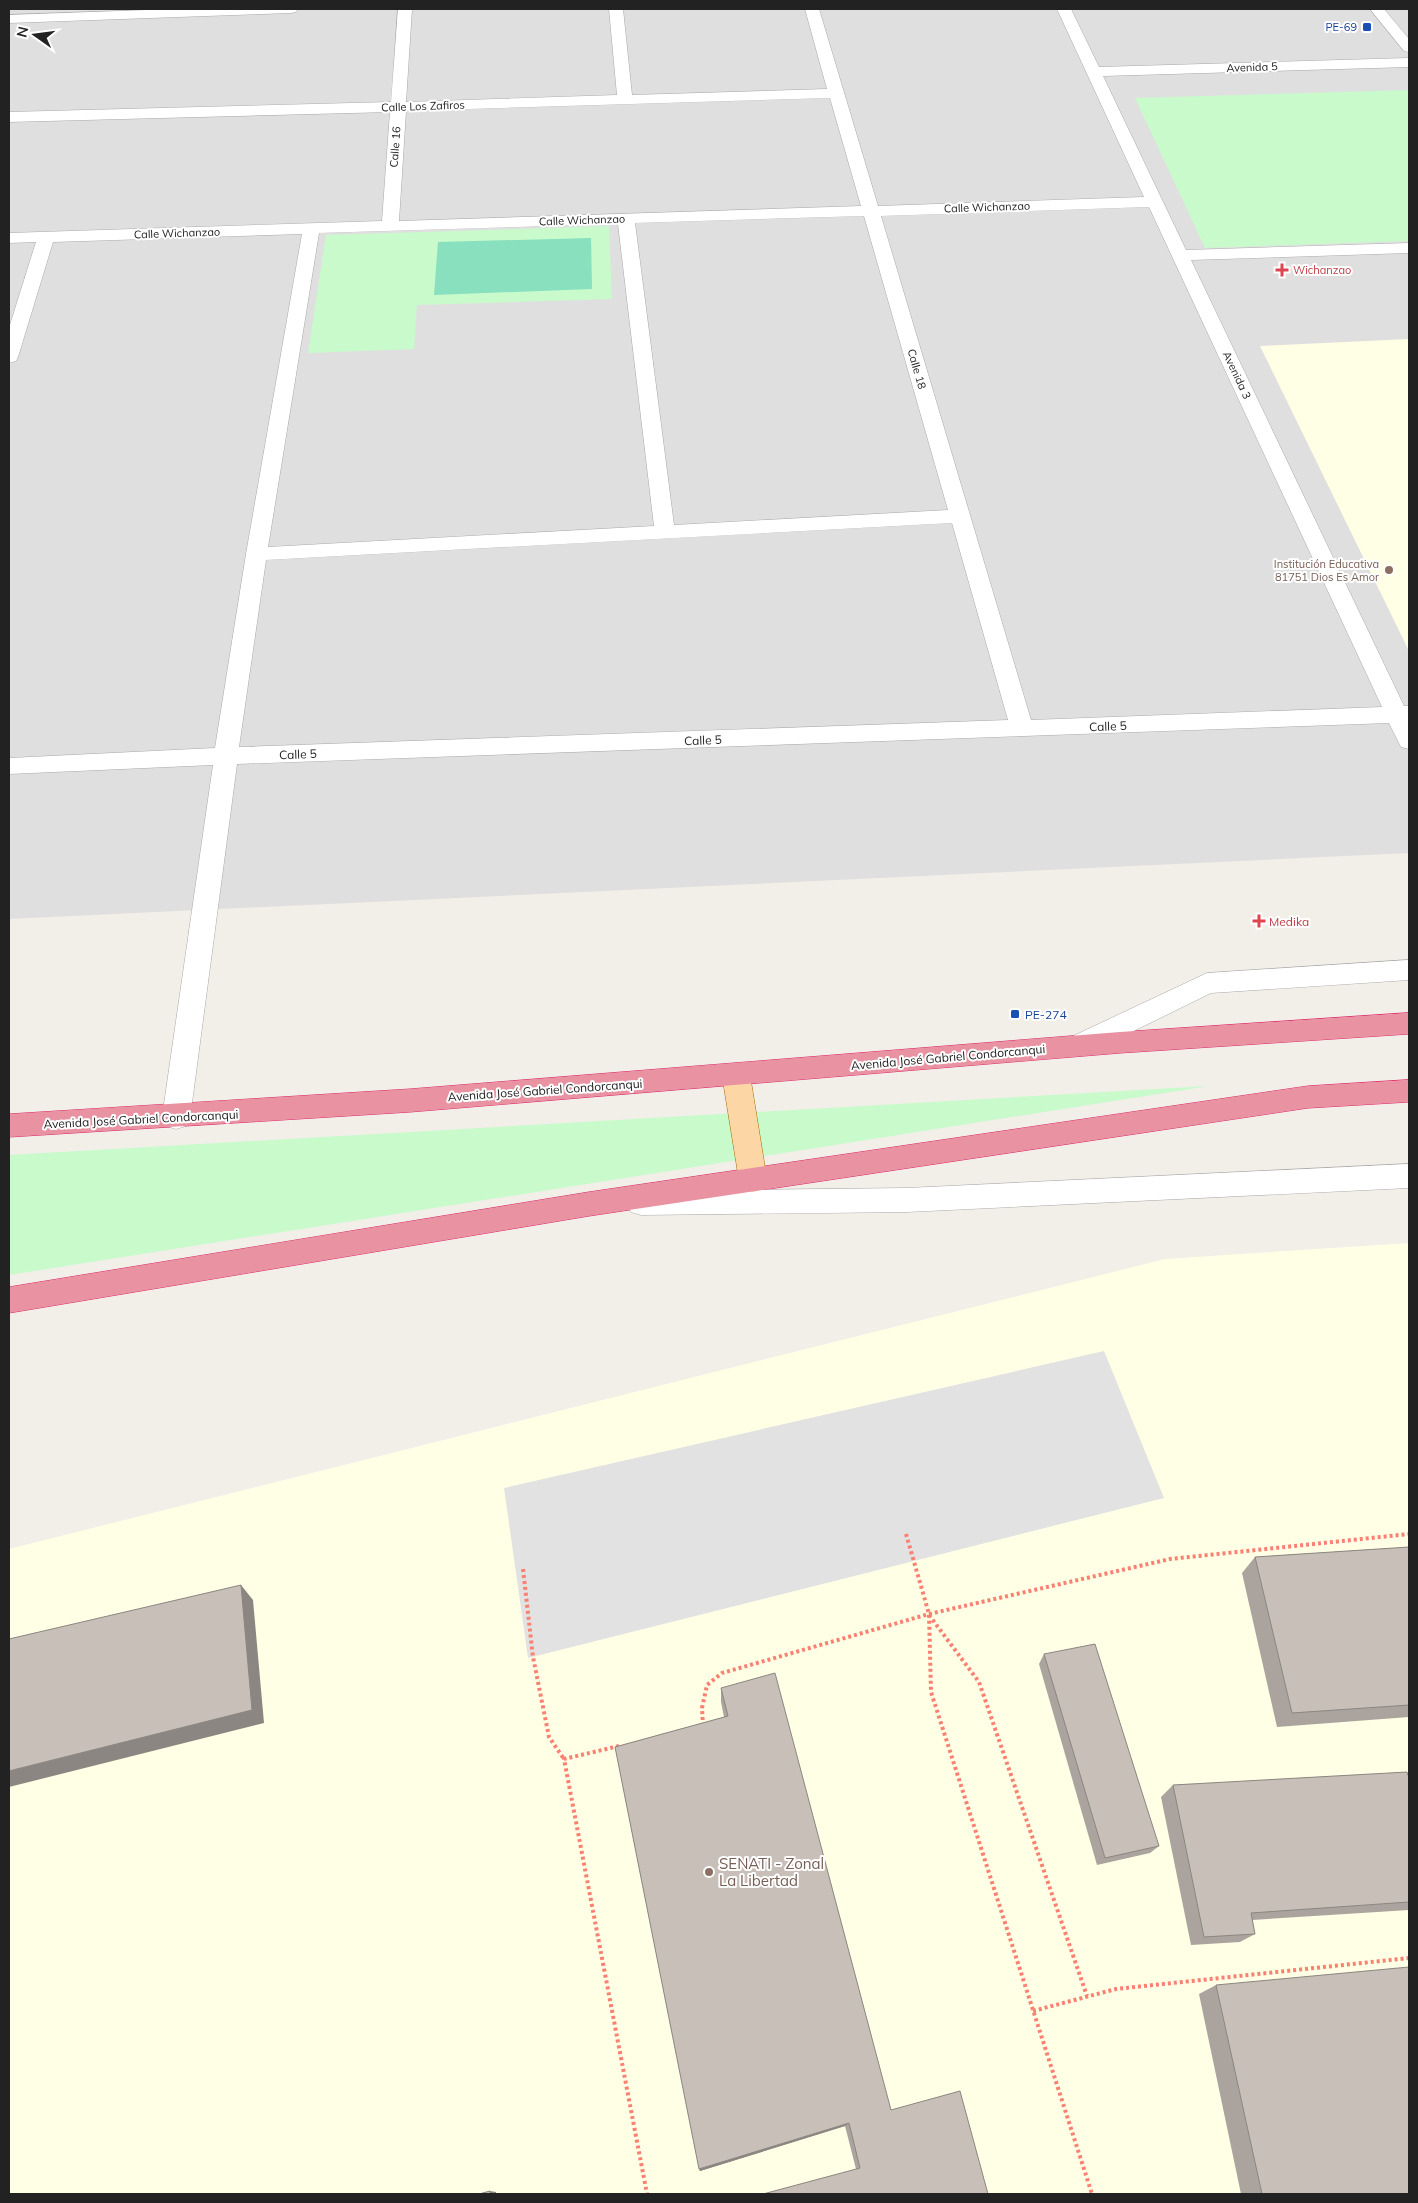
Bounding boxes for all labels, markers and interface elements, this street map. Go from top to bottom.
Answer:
north arrow [10,10,60,60]
place label: PE-69 [1325,20,1357,34]
marker: PE-69 [1361,21,1373,33]
text: N [12,25,32,39]
street label: Avenida 5 [1226,59,1278,75]
street label: Calle Los Zafiros [381,98,465,114]
street label: Calle 16 [387,126,403,168]
street label: Calle Wichanzao [944,198,1030,216]
street label: Calle Wichanzao [539,211,625,229]
street label: Calle Wichanzao [134,224,220,242]
marker: Wichanzao [1275,263,1289,277]
place label: Wichanzao [1293,263,1351,277]
street label: Calle 18 [905,347,930,391]
street label: Avenida 3 [1220,349,1254,401]
place label: Institución Educativa 81751 Dios Es Amor [1274,557,1379,584]
marker: Institución Educativa 81751 Dios Es Amor [1383,564,1395,576]
street label: Calle 5 [1089,718,1127,734]
street label: Calle 5 [684,732,722,748]
street label: Calle 5 [279,746,317,762]
place label: Medika [1269,914,1309,929]
marker: Medika [1253,915,1265,927]
place label: PE-274 [1025,1007,1067,1022]
marker: PE-274 [1009,1008,1021,1020]
street label: Avenida José Gabriel Condorcanqui [850,1041,1046,1073]
street label: Avenida José Gabriel Condorcanqui [447,1076,643,1104]
street label: Avenida José Gabriel Condorcanqui [43,1106,239,1132]
place label: SENATI - Zonal La Libertad [719,1854,824,1890]
marker: SENATI - Zonal La Libertad [703,1866,715,1878]

